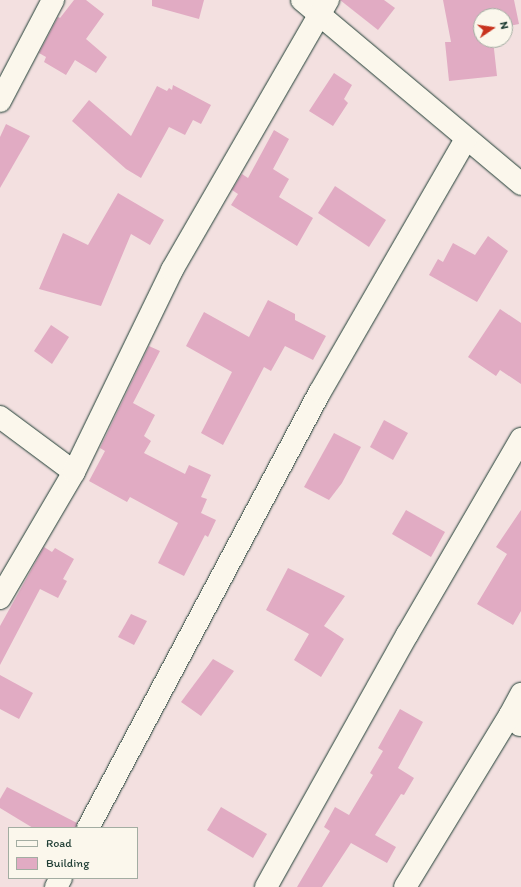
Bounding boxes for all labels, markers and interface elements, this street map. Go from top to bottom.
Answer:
north arrow [473,8,513,48]
text: N [497,20,511,30]
legend [8,827,138,879]
text: Road [46,836,72,850]
text: Building [46,856,89,870]

